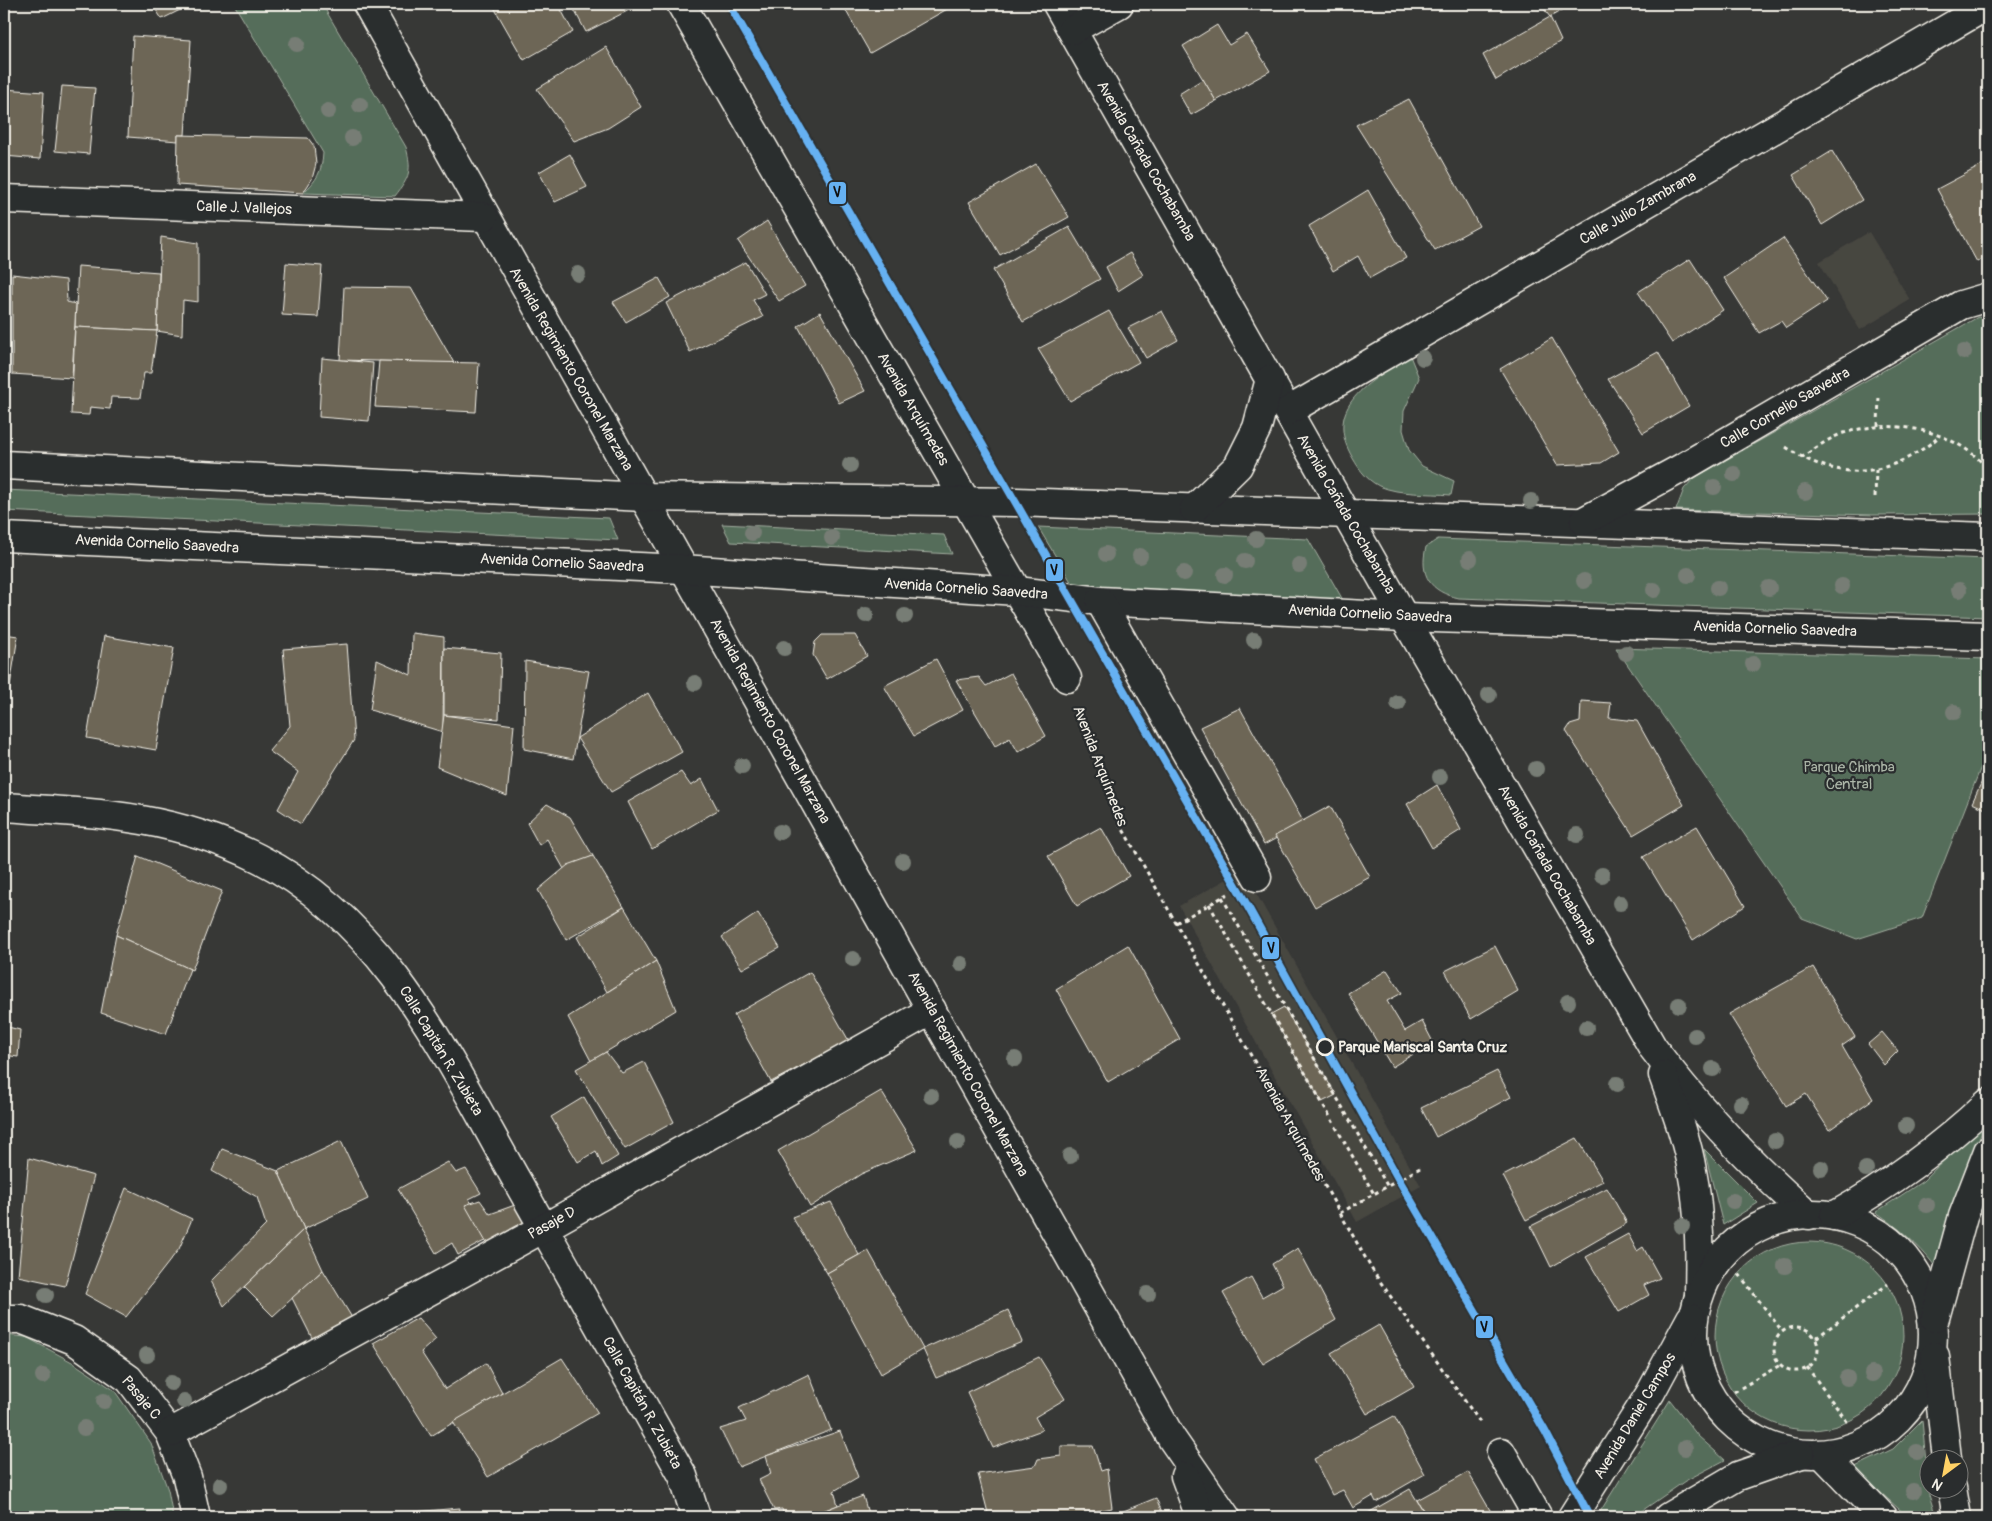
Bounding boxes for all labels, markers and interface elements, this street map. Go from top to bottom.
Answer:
street label: Avenida Cañada Cochabamba [1092,78,1200,244]
street label: Calle Julio Zambrana [1576,167,1700,249]
line badge: V [828,181,847,205]
text: V [833,184,841,201]
street label: Calle J. Vallejos [196,197,292,219]
street label: Avenida Regimiento Coronel Marzana [505,264,637,474]
street label: Avenida Arquímedes [873,349,953,469]
street label: Calle Cornelio Saavedra [1717,363,1853,453]
street label: Avenida Cañada Cochabamba [1292,431,1400,597]
street label: Avenida Cornelio Saavedra [75,530,239,558]
street label: Avenida Cornelio Saavedra [480,549,644,577]
line badge: V [1045,558,1064,582]
text: V [1050,562,1058,579]
street label: Avenida Cornelio Saavedra [884,574,1049,604]
street label: Avenida Cornelio Saavedra [1288,600,1452,628]
street label: Avenida Regimiento Coronel Marzana [705,615,835,827]
street label: Avenida Cornelio Saavedra [1693,617,1857,641]
street label: Avenida Arquímedes [1068,703,1132,829]
park label: Parque Chimba Central [1803,758,1895,794]
street label: Avenida Cañada Cochabamba [1493,782,1601,948]
line badge: V [1261,936,1280,960]
text: V [1267,940,1275,957]
street label: Avenida Regimiento Coronel Marzana [903,968,1033,1180]
street label: Calle Capitán R. Zubieta [395,983,487,1119]
marker: Parque Mariscal Santa Cruz [1316,1038,1334,1056]
place label: Parque Mariscal Santa Cruz [1338,1038,1507,1057]
street label: Avenida Arquímedes [1251,1064,1329,1185]
street label: Pasaje D [525,1202,579,1244]
line badge: V [1475,1315,1494,1339]
text: V [1480,1319,1488,1336]
street label: Calle Capitán R. Zubieta [598,1334,686,1472]
street label: Avenida Daniel Campos [1590,1349,1680,1483]
street label: Pasaje C [117,1372,165,1424]
north arrow [1920,1448,1970,1498]
text: N [1929,1475,1946,1494]

